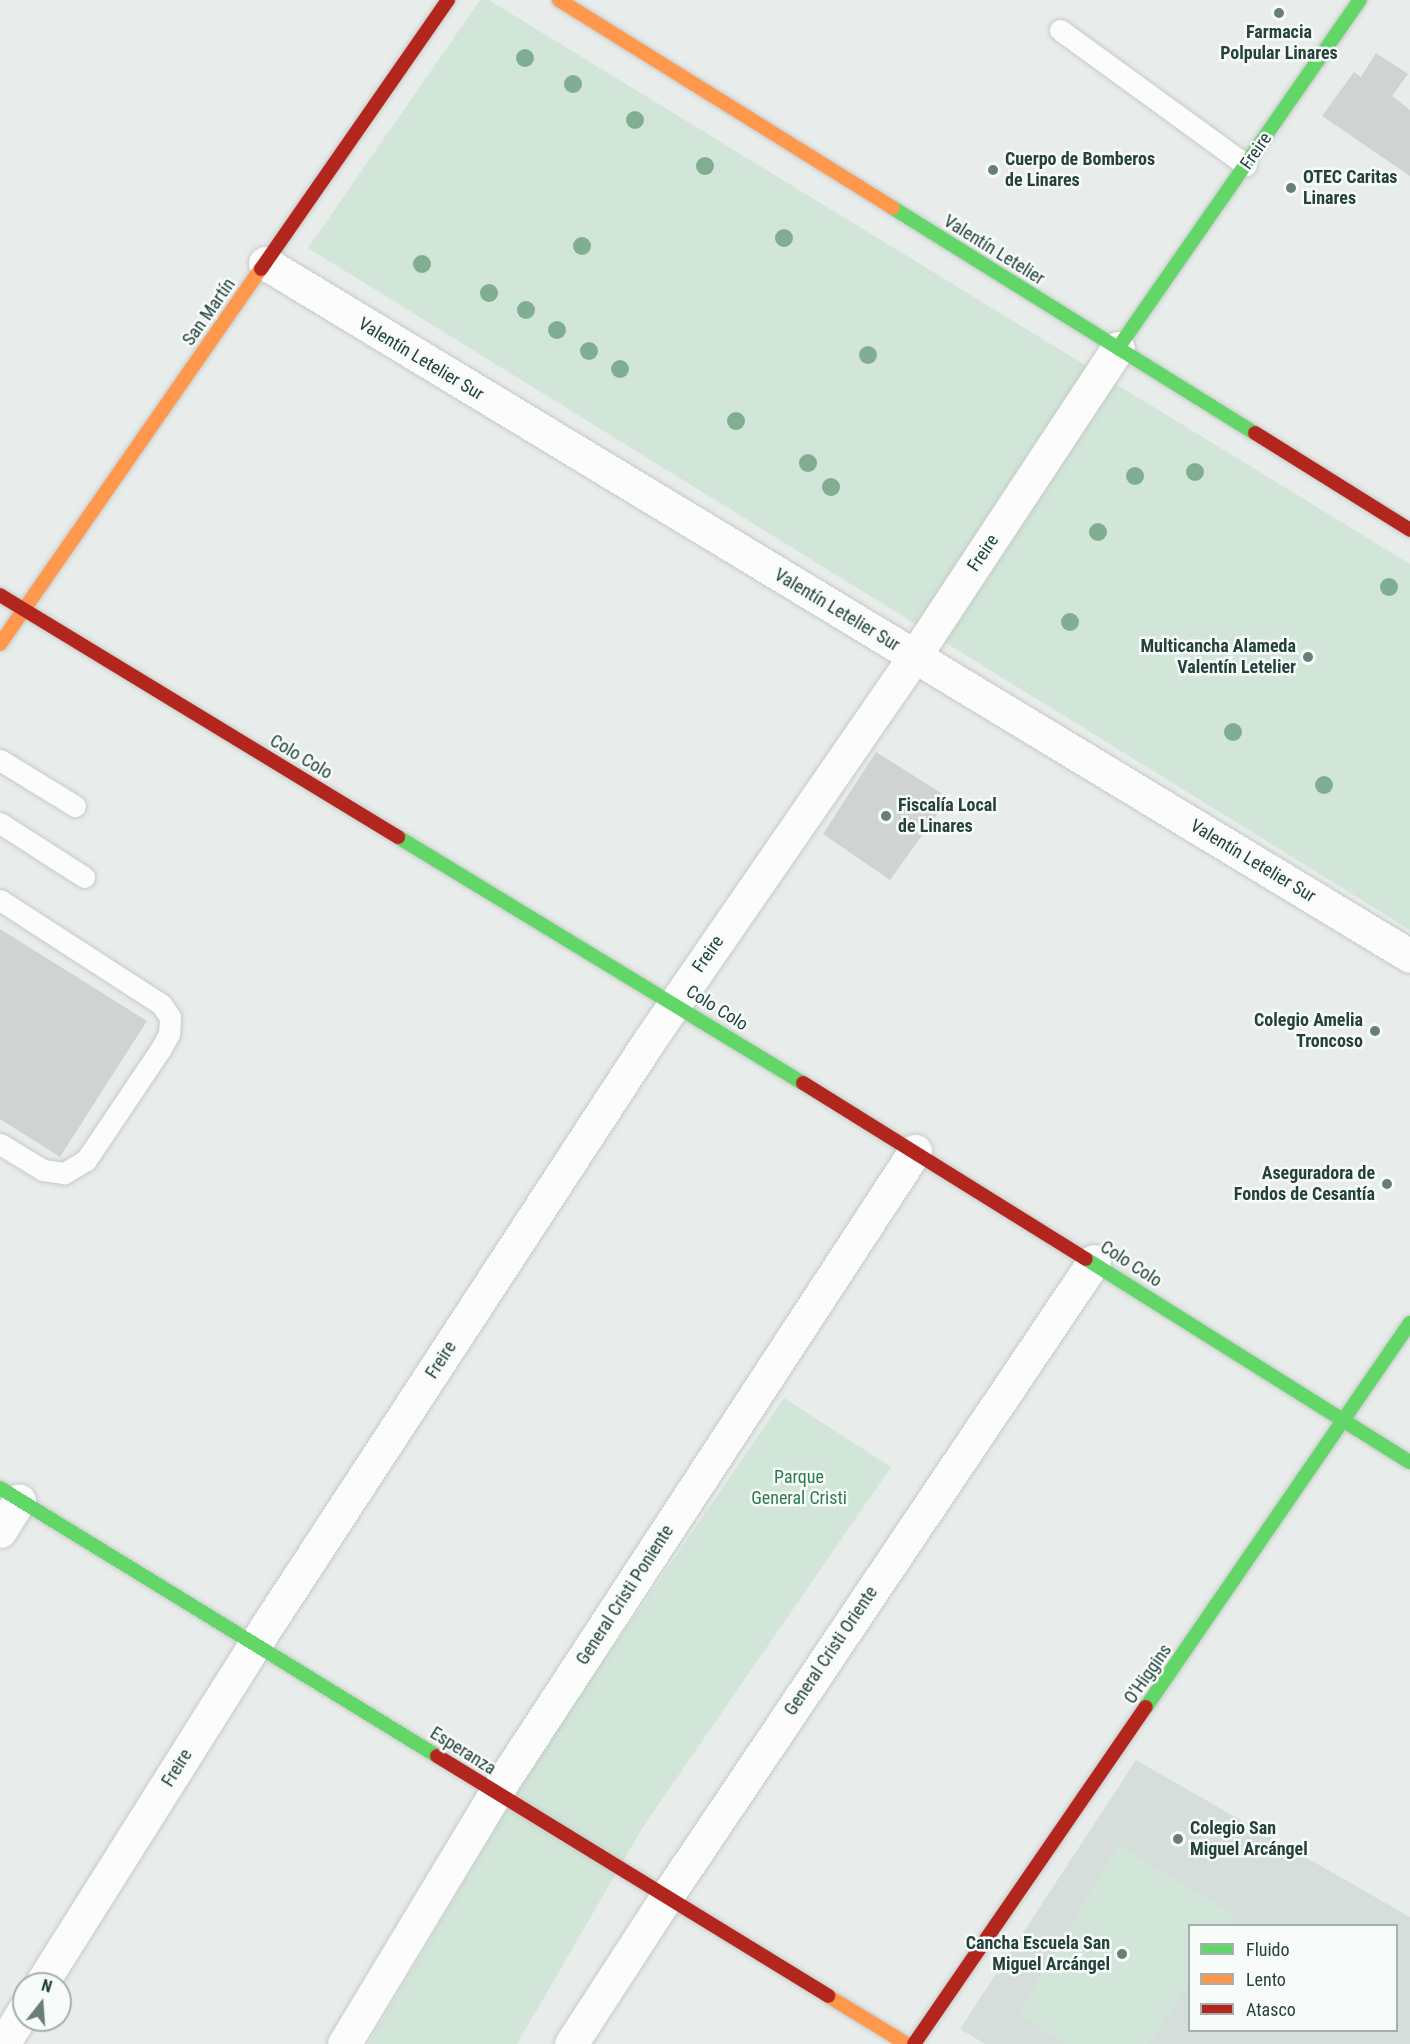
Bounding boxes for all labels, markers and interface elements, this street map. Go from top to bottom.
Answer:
marker: Farmacia Polpular Linares [1272,6,1286,20]
place label: Farmacia Polpular Linares [1220,22,1338,64]
street label: Freire [1236,128,1276,174]
place label: Cuerpo de Bomberos de Linares [1005,149,1155,192]
marker: Cuerpo de Bomberos de Linares [986,163,1000,177]
place label: OTEC Caritas Linares [1303,167,1398,210]
marker: OTEC Caritas Linares [1284,181,1298,195]
street label: Valentín Letelier [940,210,1048,290]
street label: San Martín [178,274,240,350]
street label: Valentín Letelier Sur [354,313,488,405]
street label: Freire [963,530,1003,576]
street label: Valentín Letelier Sur [770,564,904,656]
place label: Multicancha Alameda Valentín Letelier [1140,636,1296,678]
marker: Multicancha Alameda Valentín Letelier [1301,650,1315,664]
street label: Colo Colo [266,730,336,784]
place label: Fiscalía Local de Linares [898,795,997,838]
marker: Fiscalía Local de Linares [879,809,893,823]
street label: Valentín Letelier Sur [1186,815,1320,907]
street label: Freire [688,931,728,977]
street label: Colo Colo [682,981,752,1035]
place label: Colegio Amelia Troncoso [1254,1010,1363,1052]
marker: Colegio Amelia Troncoso [1368,1024,1382,1038]
place label: Aseguradora de Fondos de Cesantía [1234,1163,1375,1206]
marker: Aseguradora de Fondos de Cesantía [1380,1177,1394,1191]
street label: Colo Colo [1096,1236,1166,1292]
street label: Freire [421,1337,461,1383]
park label: Parque General Cristi [751,1467,847,1510]
street label: General Cristi Poniente [572,1521,678,1669]
street label: General Cristi Oriente [780,1582,882,1720]
street label: O'Higgins [1120,1640,1176,1708]
street label: Esperanza [426,1722,500,1780]
street label: Freire [157,1745,197,1791]
place label: Colegio San Miguel Arcángel [1190,1818,1308,1860]
marker: Colegio San Miguel Arcángel [1171,1832,1185,1846]
legend [1188,1924,1398,2032]
place label: Cancha Escuela San Miguel Arcángel [966,1933,1110,1976]
text: Fluido [1246,1939,1290,1960]
marker: Cancha Escuela San Miguel Arcángel [1115,1947,1129,1961]
text: Lento [1246,1969,1286,1990]
north arrow [12,1972,72,2032]
text: N [39,1976,54,1997]
text: Atasco [1246,1999,1296,2020]

